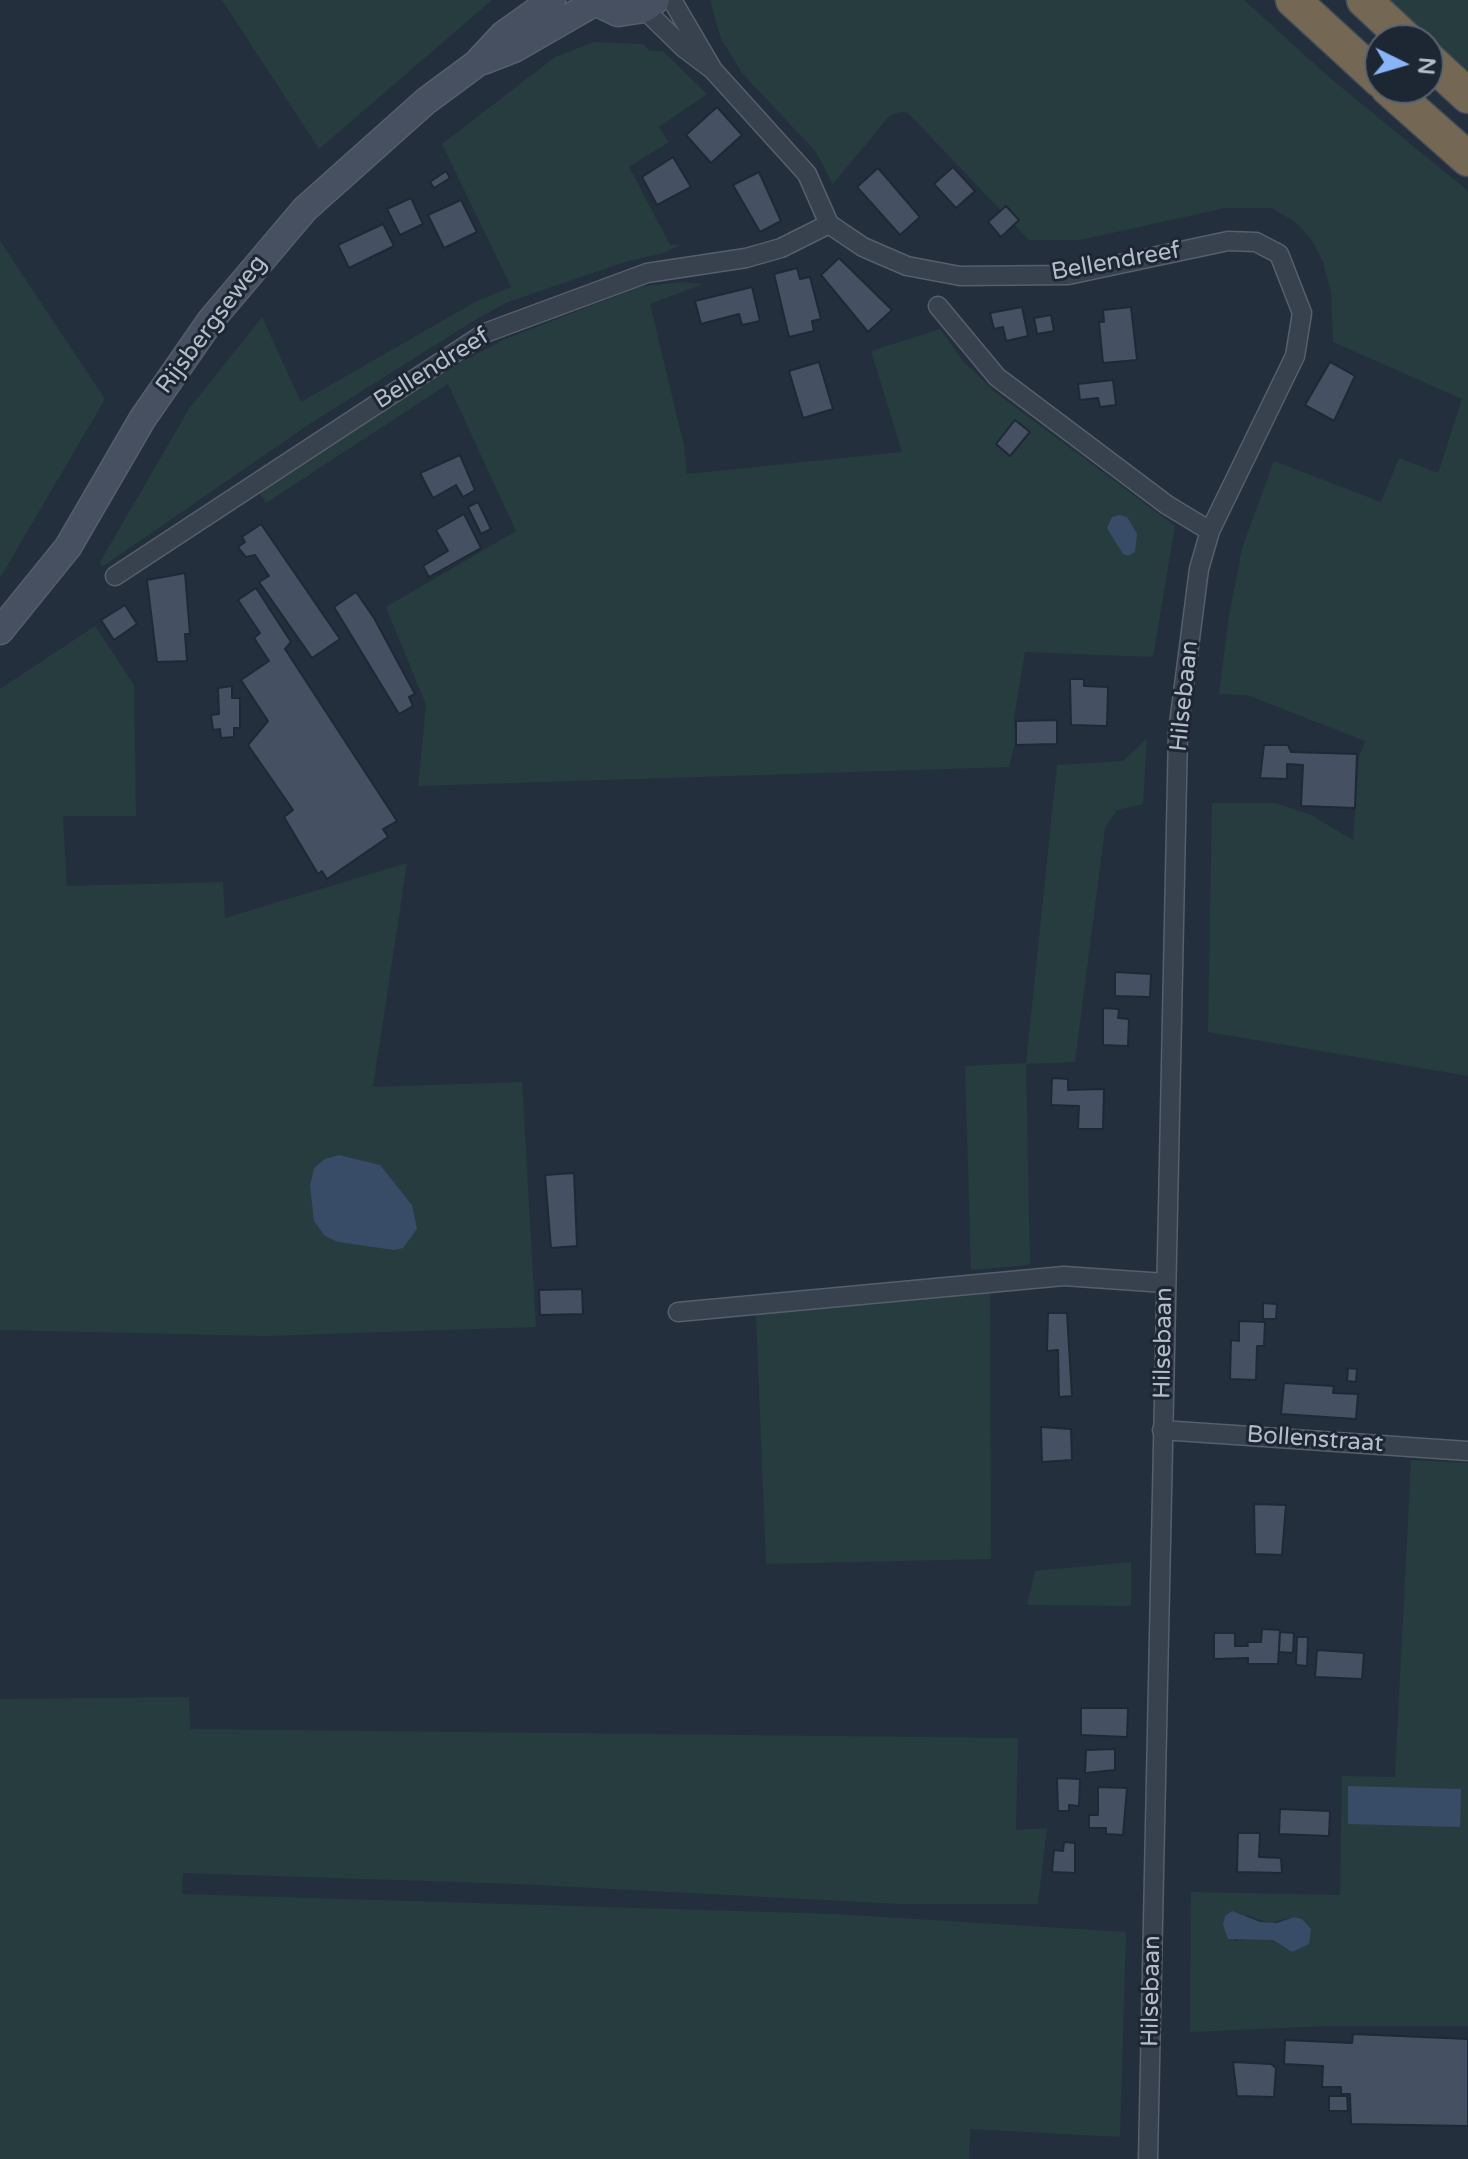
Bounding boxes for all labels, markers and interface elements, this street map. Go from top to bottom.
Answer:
north arrow [1364,24,1444,104]
text: N [1412,56,1440,76]
street label: Bellendreef [1049,236,1183,288]
street label: Rijsbergseweg [151,250,273,400]
street label: Bellendreef [369,322,495,416]
street label: Hilsebaan [1165,639,1205,753]
street label: Hilsebaan [1149,1287,1179,1399]
street label: Bollenstraat [1246,1421,1384,1459]
street label: Hilsebaan [1137,1935,1167,2047]

